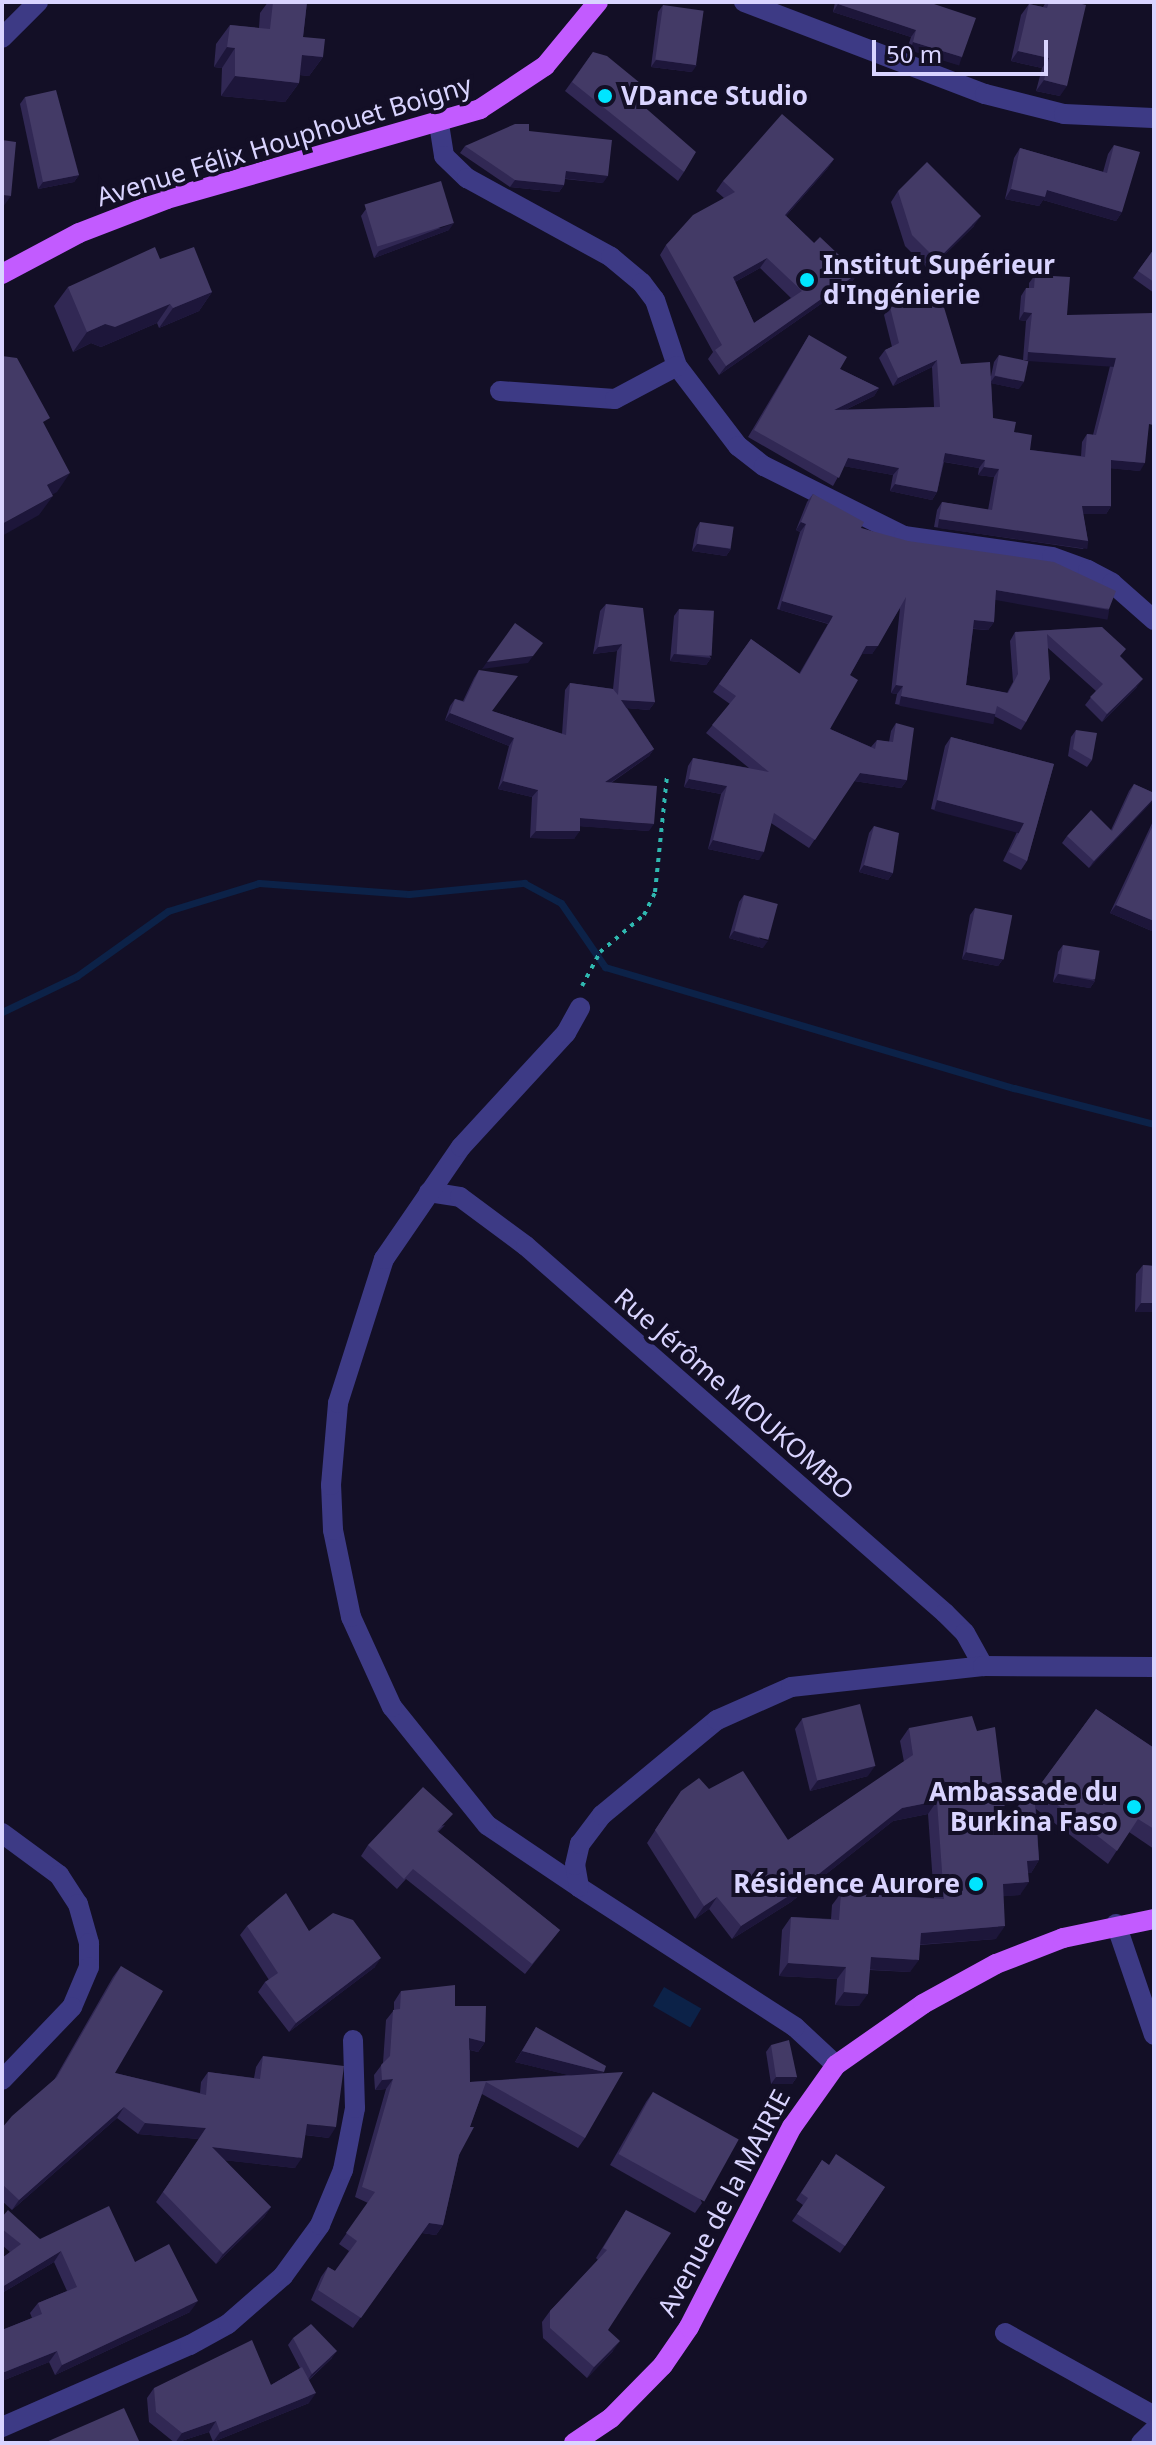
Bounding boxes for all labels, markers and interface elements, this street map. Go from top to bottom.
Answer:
scale bar [876,24,1052,74]
text: 50 m [886,37,942,70]
street label: Avenue Félix Houphouet Boigny [93,69,475,213]
place label: VDance Studio [621,80,808,112]
marker: VDance Studio [596,87,614,105]
place label: Institut Supérieur d'Ingénierie [823,249,1055,310]
marker: Institut Supérieur d'Ingénierie [798,271,816,289]
street label: Rue Jérôme MOUKOMBO [608,1282,860,1506]
place label: Ambassade du Burkina Faso [929,1776,1118,1838]
marker: Ambassade du Burkina Faso [1125,1798,1143,1816]
place label: Résidence Aurore [733,1868,960,1900]
marker: Résidence Aurore [967,1875,985,1893]
street label: Avenue de la MAIRIE [651,2084,797,2322]

